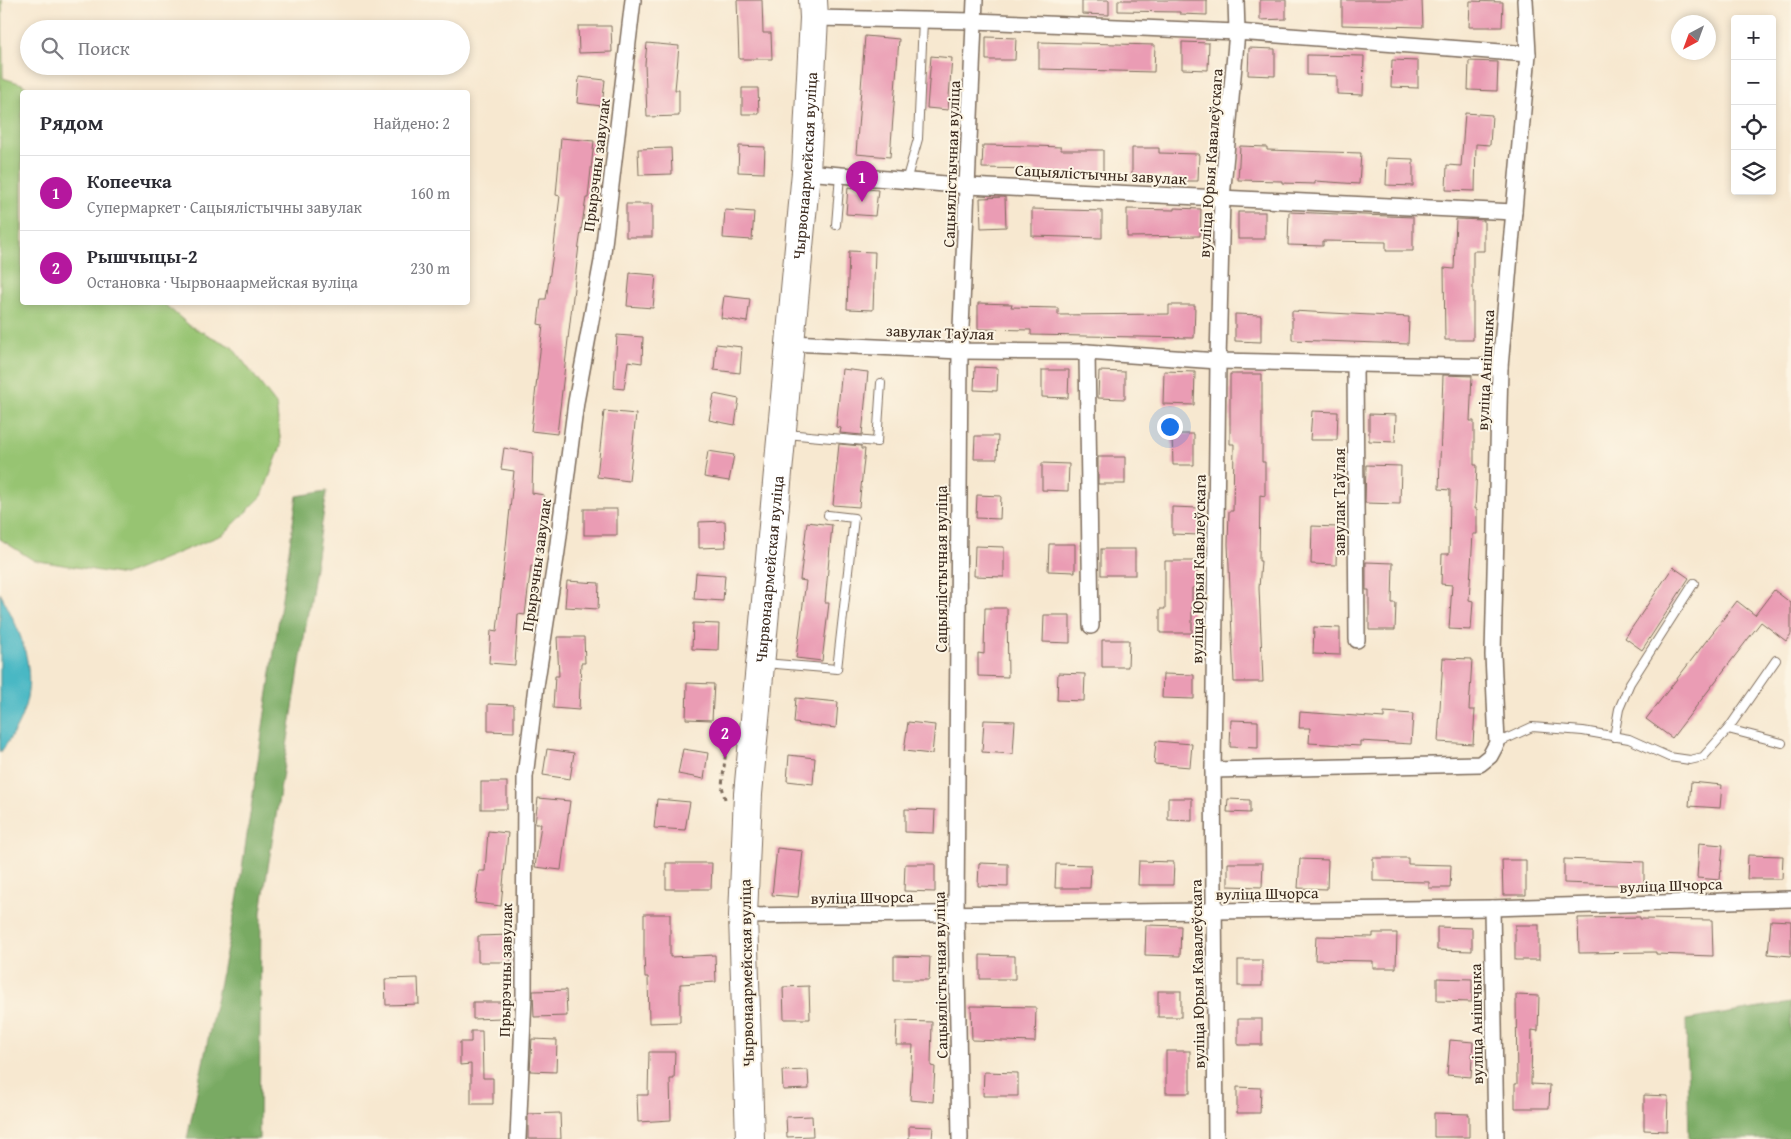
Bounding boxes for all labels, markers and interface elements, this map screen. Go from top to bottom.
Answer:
north arrow [1671,15,1716,60]
map controls [1731,15,1776,195]
button: + [1731,15,1776,60]
search box [20,20,470,75]
icon: search [38,34,66,62]
text: Поиск [78,34,130,62]
button: − [1731,60,1776,105]
street label: вуліца Юрыя Кавалеўскага [1191,67,1229,258]
street label: Чырвонаармейская вуліца [786,71,823,261]
street label: Сацыялістычная вуліца [936,80,966,248]
street label: Прырэчны завулак [576,96,616,233]
button: locate [1731,105,1776,150]
text: Рядом [40,107,103,138]
text: Найдено: 2 [373,111,450,135]
button: layers [1731,150,1776,195]
street label: Сацыялістычны завулак [1015,158,1188,191]
pin: 1 [846,161,878,202]
text: Копеечка [87,167,172,195]
text: 1 [52,181,60,205]
text: 160 m [410,181,450,205]
text: Супермаркет · Сацыялістычны завулак [87,195,362,219]
text: Рышчыцы-2 [87,242,198,270]
text: 2 [52,256,60,280]
text: 230 m [410,256,450,280]
text: Остановка · Чырвонаармейская вуліца [87,270,358,294]
street label: вуліца Анішчыка [1470,309,1500,431]
street label: завулак Таўлая [886,318,994,346]
your location [1157,414,1183,440]
street label: завулак Таўлая [1327,448,1351,556]
street label: Чырвонаармейская вуліца [748,474,790,664]
street label: вуліца Юрыя Кавалеўскага [1184,474,1212,664]
street label: Сацыялістычная вуліца [929,485,953,653]
street label: Прырэчны завулак [515,496,557,633]
pin: 2 [709,717,741,758]
street label: вуліца Шчорса [1619,871,1723,899]
street label: Чырвонаармейская вуліца [732,878,760,1067]
street label: вуліца Юрыя Кавалеўскага [1183,879,1211,1069]
street label: вуліца Шчорса [1215,880,1319,906]
street label: вуліца Шчорса [810,884,914,910]
street label: Сацыялістычная вуліца [927,891,953,1059]
street label: Прырэчны завулак [492,902,518,1037]
street label: вуліца Анішчыка [1463,963,1489,1085]

